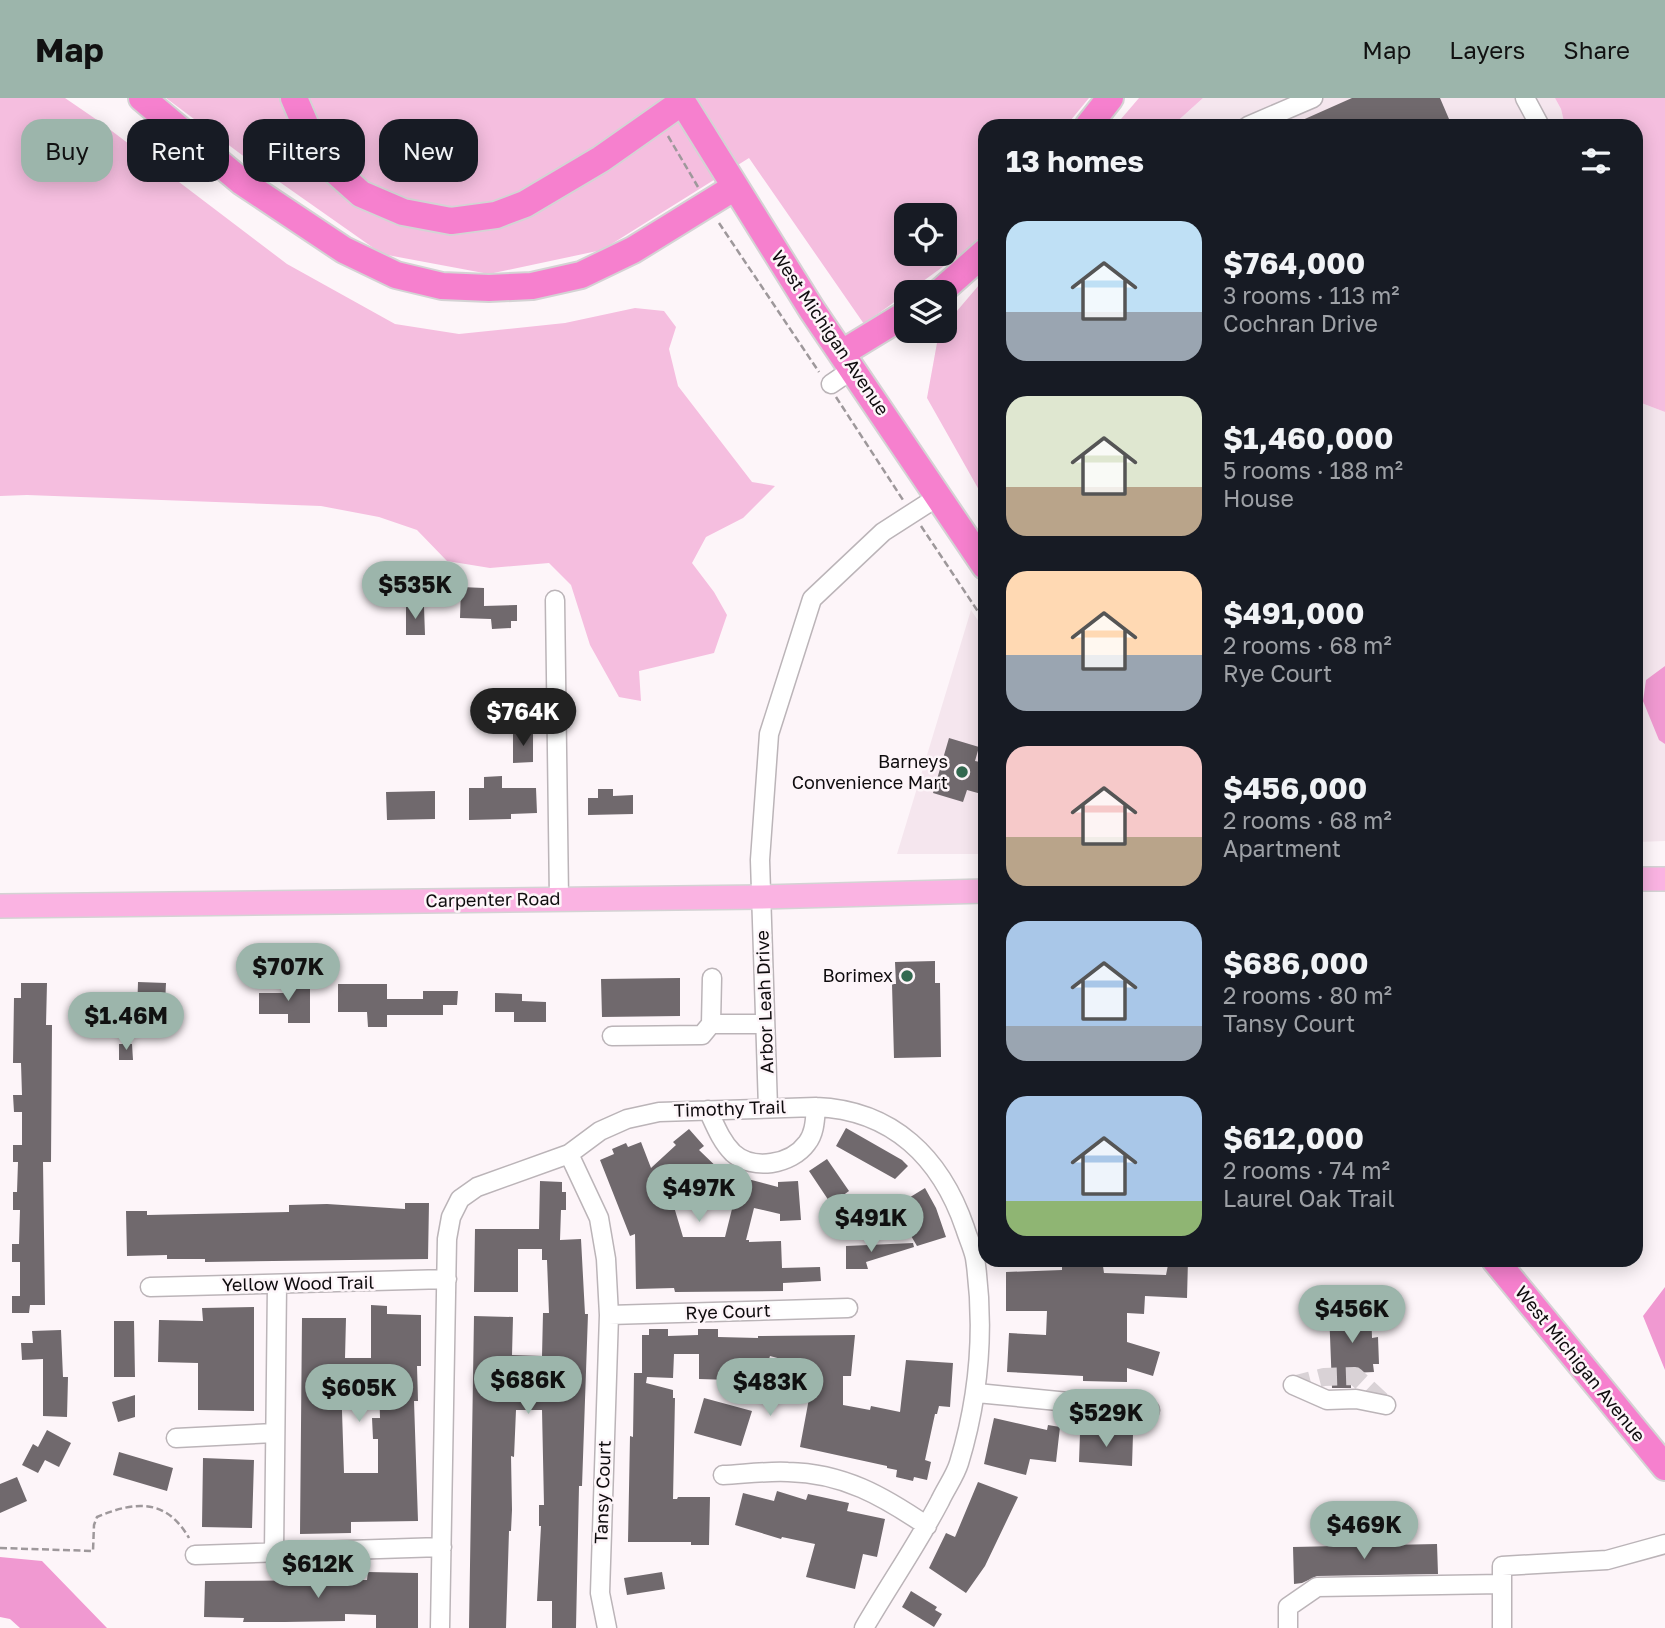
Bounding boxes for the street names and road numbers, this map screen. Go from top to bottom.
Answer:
street label: West Michigan Avenue [767,246,894,419]
street label: Carpenter Road [425,887,561,911]
street label: Arbor Leah Drive [751,930,777,1074]
street label: Timothy Trail [673,1095,787,1121]
street label: Yellow Wood Trail [222,1271,375,1295]
street label: West Michigan Avenue [1511,1281,1651,1446]
street label: Rye Court [685,1299,771,1323]
street label: Tansy Court [589,1440,615,1544]

